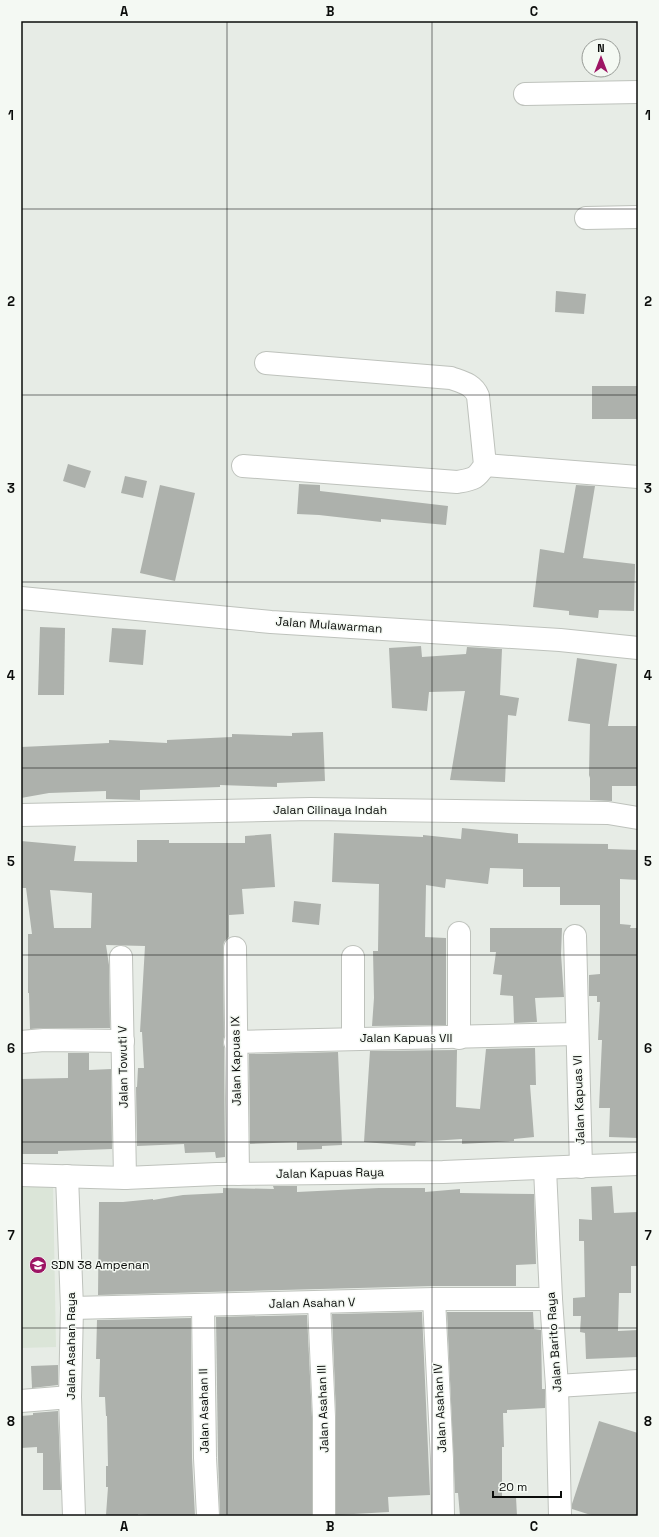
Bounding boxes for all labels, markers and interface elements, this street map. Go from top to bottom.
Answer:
text: A [120,3,129,20]
text: B [326,3,335,20]
text: C [530,3,538,20]
north arrow [581,38,621,78]
text: N [597,41,605,55]
text: 1 [8,107,14,124]
text: 1 [645,107,651,124]
text: 2 [7,293,15,310]
text: 2 [644,293,652,310]
text: 3 [7,480,15,497]
text: 3 [644,480,652,497]
street label: Jalan Mulawarman [275,613,383,637]
text: 4 [7,667,15,684]
text: 4 [644,667,652,684]
street label: Jalan Cilinaya Indah [273,802,387,818]
text: 5 [7,853,15,870]
text: 5 [644,853,652,870]
street label: Jalan Kapuas IX [227,1015,245,1106]
street label: Jalan Towuti V [114,1025,132,1108]
street label: Jalan Kapuas VII [360,1030,452,1046]
text: 6 [7,1040,15,1057]
text: 6 [644,1040,652,1057]
street label: Jalan Kapuas VI [569,1055,589,1145]
street label: Jalan Kapuas Raya [276,1164,384,1182]
text: 7 [7,1227,15,1244]
text: 7 [644,1227,652,1244]
school or university icon: SDN 38 Ampenan [28,1255,48,1275]
place label: SDN 38 Ampenan [51,1257,149,1273]
street label: Jalan Barito Raya [543,1291,565,1393]
street label: Jalan Asahan Raya [63,1292,79,1400]
street label: Jalan Asahan V [269,1294,356,1312]
street label: Jalan Asahan IV [430,1362,450,1453]
street label: Jalan Asahan III [313,1365,333,1453]
street label: Jalan Asahan II [195,1368,213,1454]
text: 8 [7,1413,15,1430]
text: 8 [644,1413,652,1430]
scale bar [493,1473,561,1499]
text: 20 m [499,1479,527,1495]
text: A [120,1518,129,1535]
text: B [326,1518,335,1535]
text: C [530,1518,538,1535]

